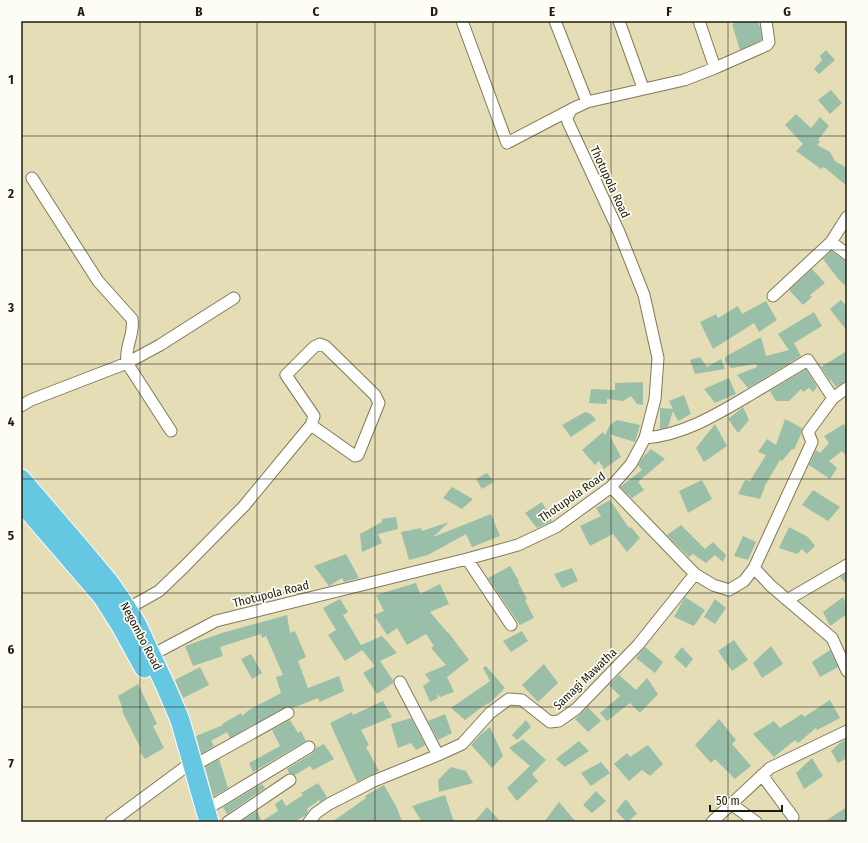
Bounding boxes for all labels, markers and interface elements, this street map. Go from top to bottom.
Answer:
text: A [76,4,85,19]
text: B [195,4,203,19]
text: C [313,4,320,19]
text: D [430,4,438,19]
text: E [549,4,555,19]
text: F [666,4,672,19]
text: G [783,4,791,19]
text: 1 [8,72,14,87]
street label: Thotupola Road [587,144,633,220]
text: 2 [7,186,14,201]
text: 3 [7,300,14,315]
text: 4 [8,414,15,429]
street label: Thotupola Road [536,469,608,525]
text: 5 [8,528,14,543]
street label: Thotupola Road [232,578,310,610]
street label: Negombo Road [117,600,165,672]
text: 6 [8,642,15,657]
street label: Samagi Mawatha [551,645,620,713]
text: 7 [8,756,14,771]
scale bar [710,787,782,813]
text: 50 m [716,794,740,808]

